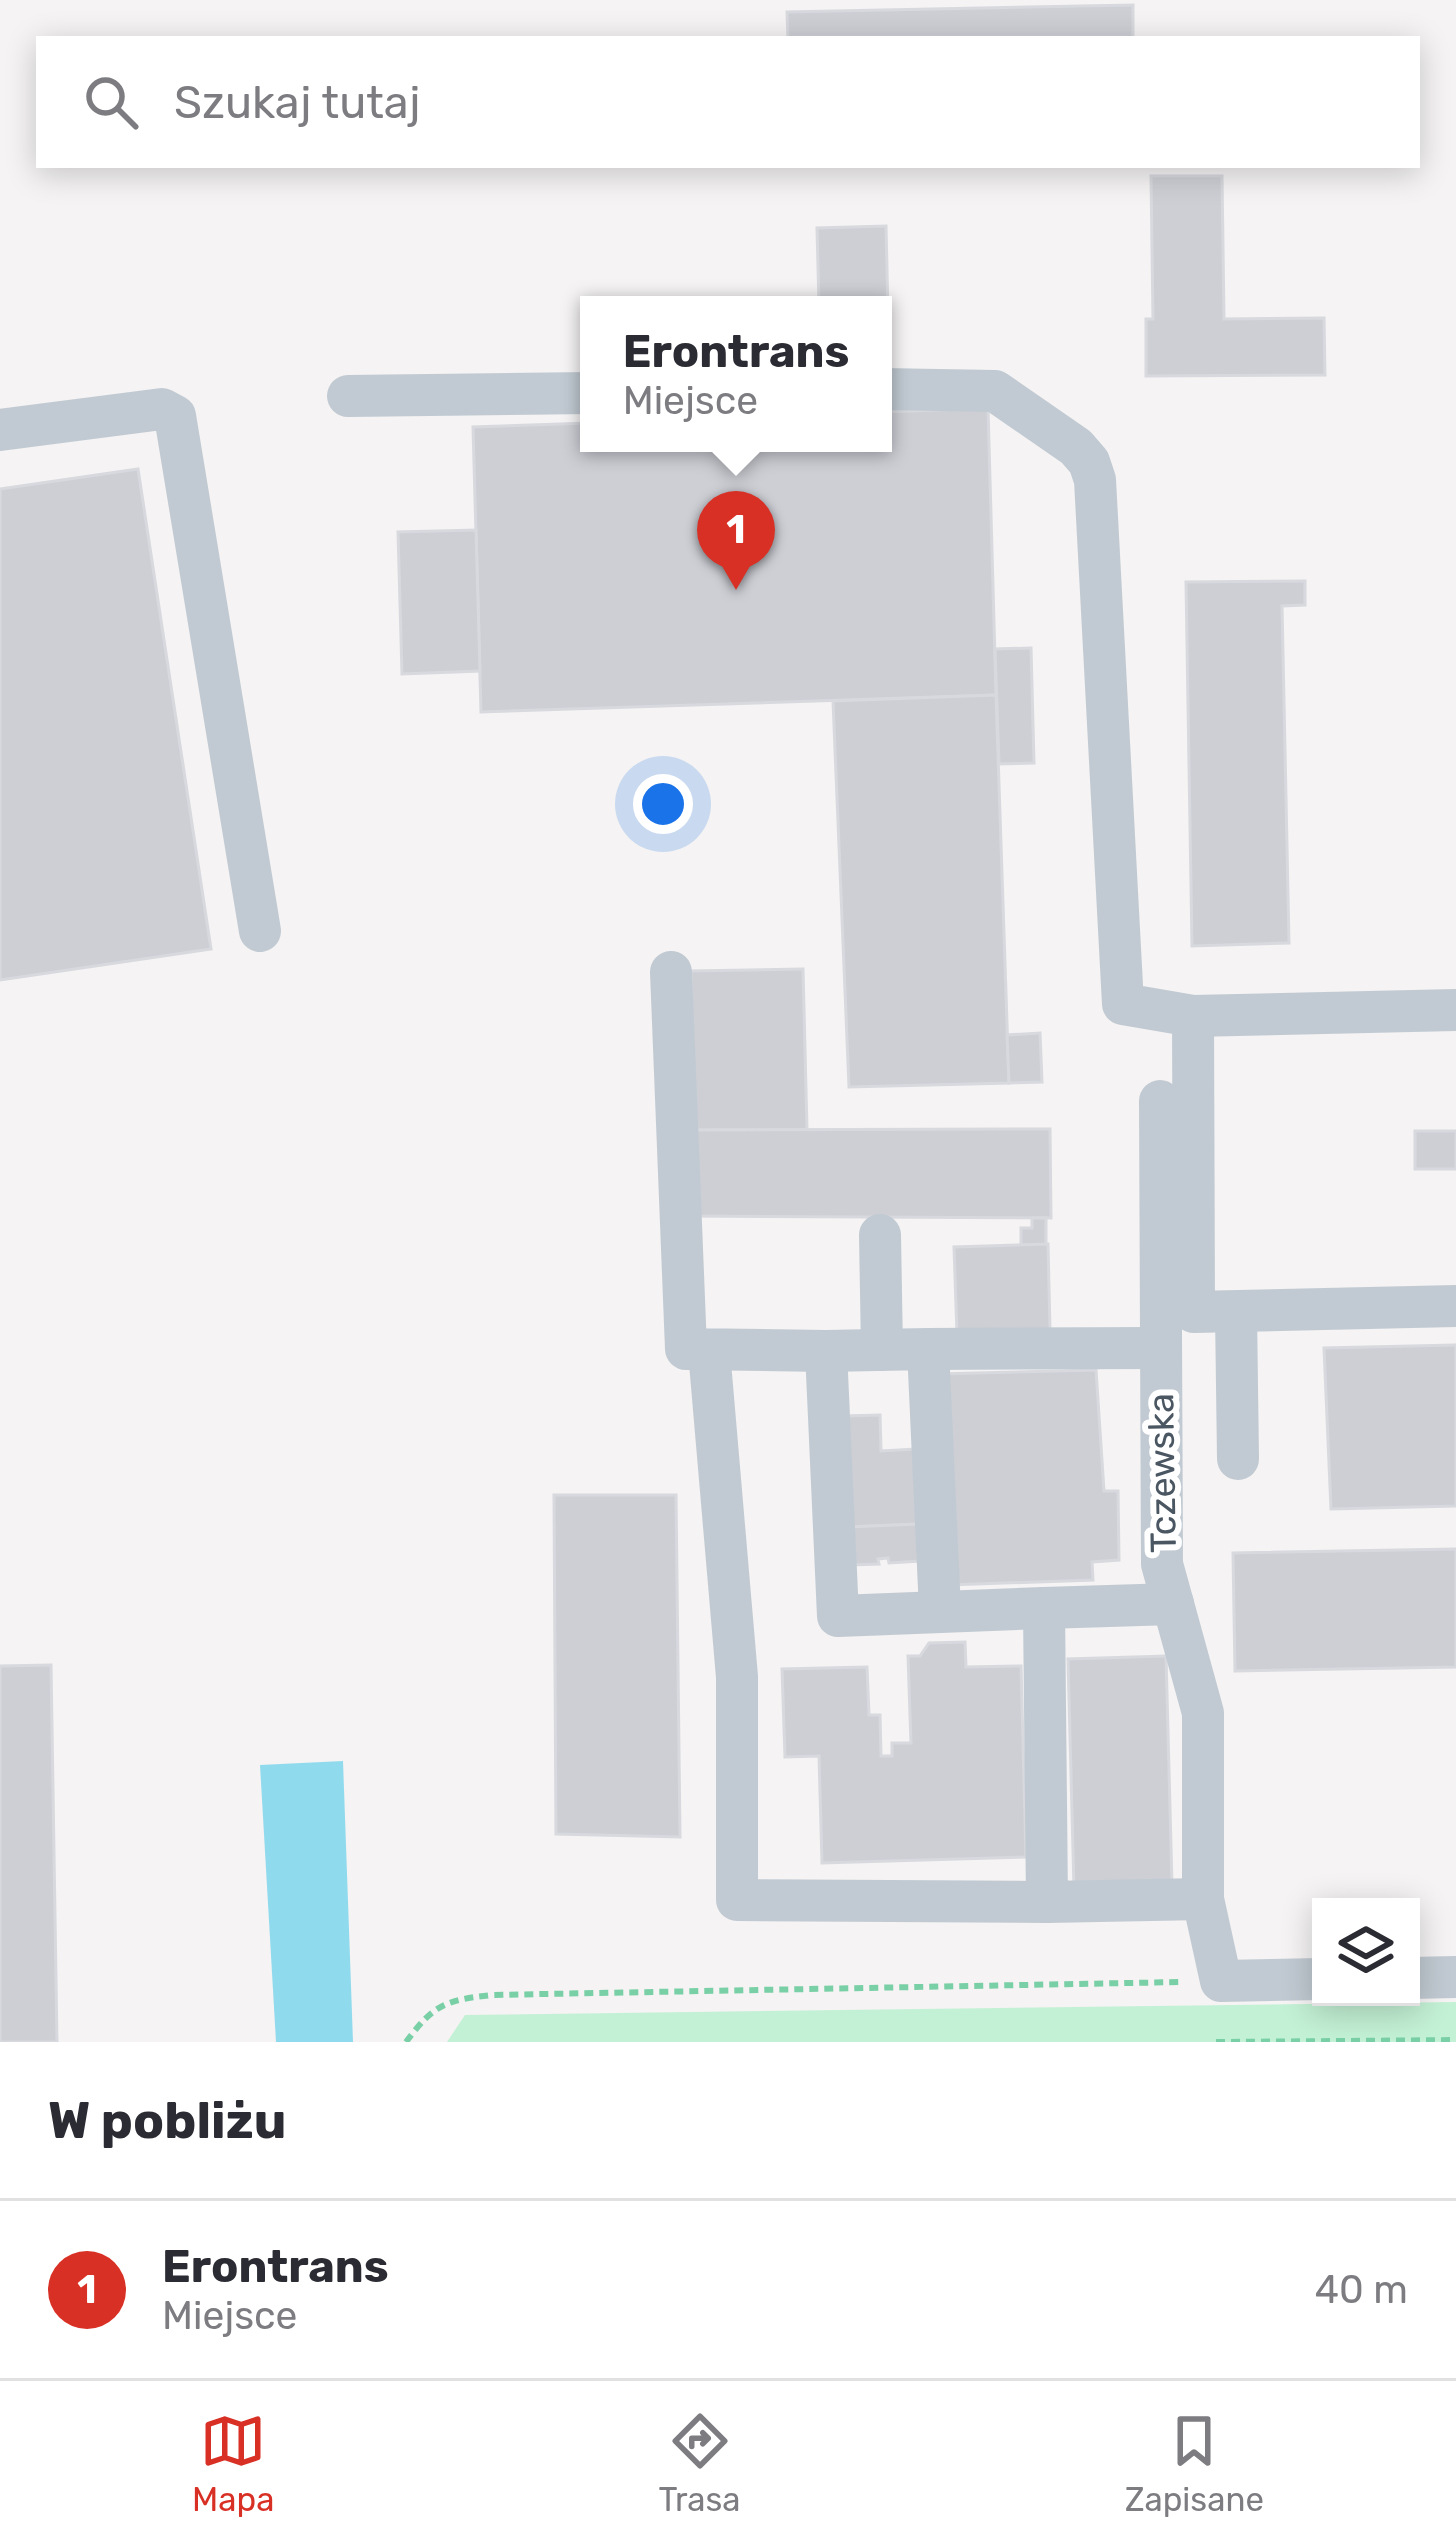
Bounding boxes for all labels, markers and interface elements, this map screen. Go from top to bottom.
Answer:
search box [36,36,1420,168]
icon: search [78,69,144,135]
text: Szukaj tutaj [174,76,421,129]
popup [580,296,892,452]
text: Erontrans [623,325,849,378]
text: Miejsce [623,378,758,424]
pin: 1 [697,491,775,590]
your location [633,774,693,834]
street label: Tczewska [1139,1393,1185,1553]
map controls [1312,1898,1420,2006]
button: layers [1312,1898,1420,2006]
text: W pobliżu [48,2090,286,2151]
text: Erontrans [162,2240,389,2293]
text: 1 [77,2267,97,2313]
text: 40 m [1315,2267,1408,2313]
text: Miejsce [162,2293,297,2339]
tab: Mapa [192,2408,274,2519]
tab: Trasa [659,2408,741,2519]
tab: Zapisane [1125,2408,1264,2519]

